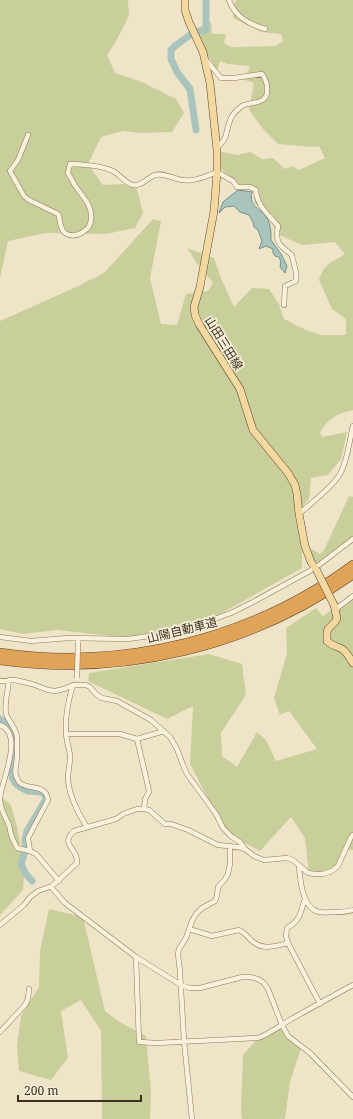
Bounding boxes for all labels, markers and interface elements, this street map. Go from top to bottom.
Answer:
street label: 山田三田線 [201,313,247,373]
street label: 山陽自動車道 [145,613,219,647]
scale bar [18,1077,141,1103]
text: 200 m [24,1082,59,1099]

